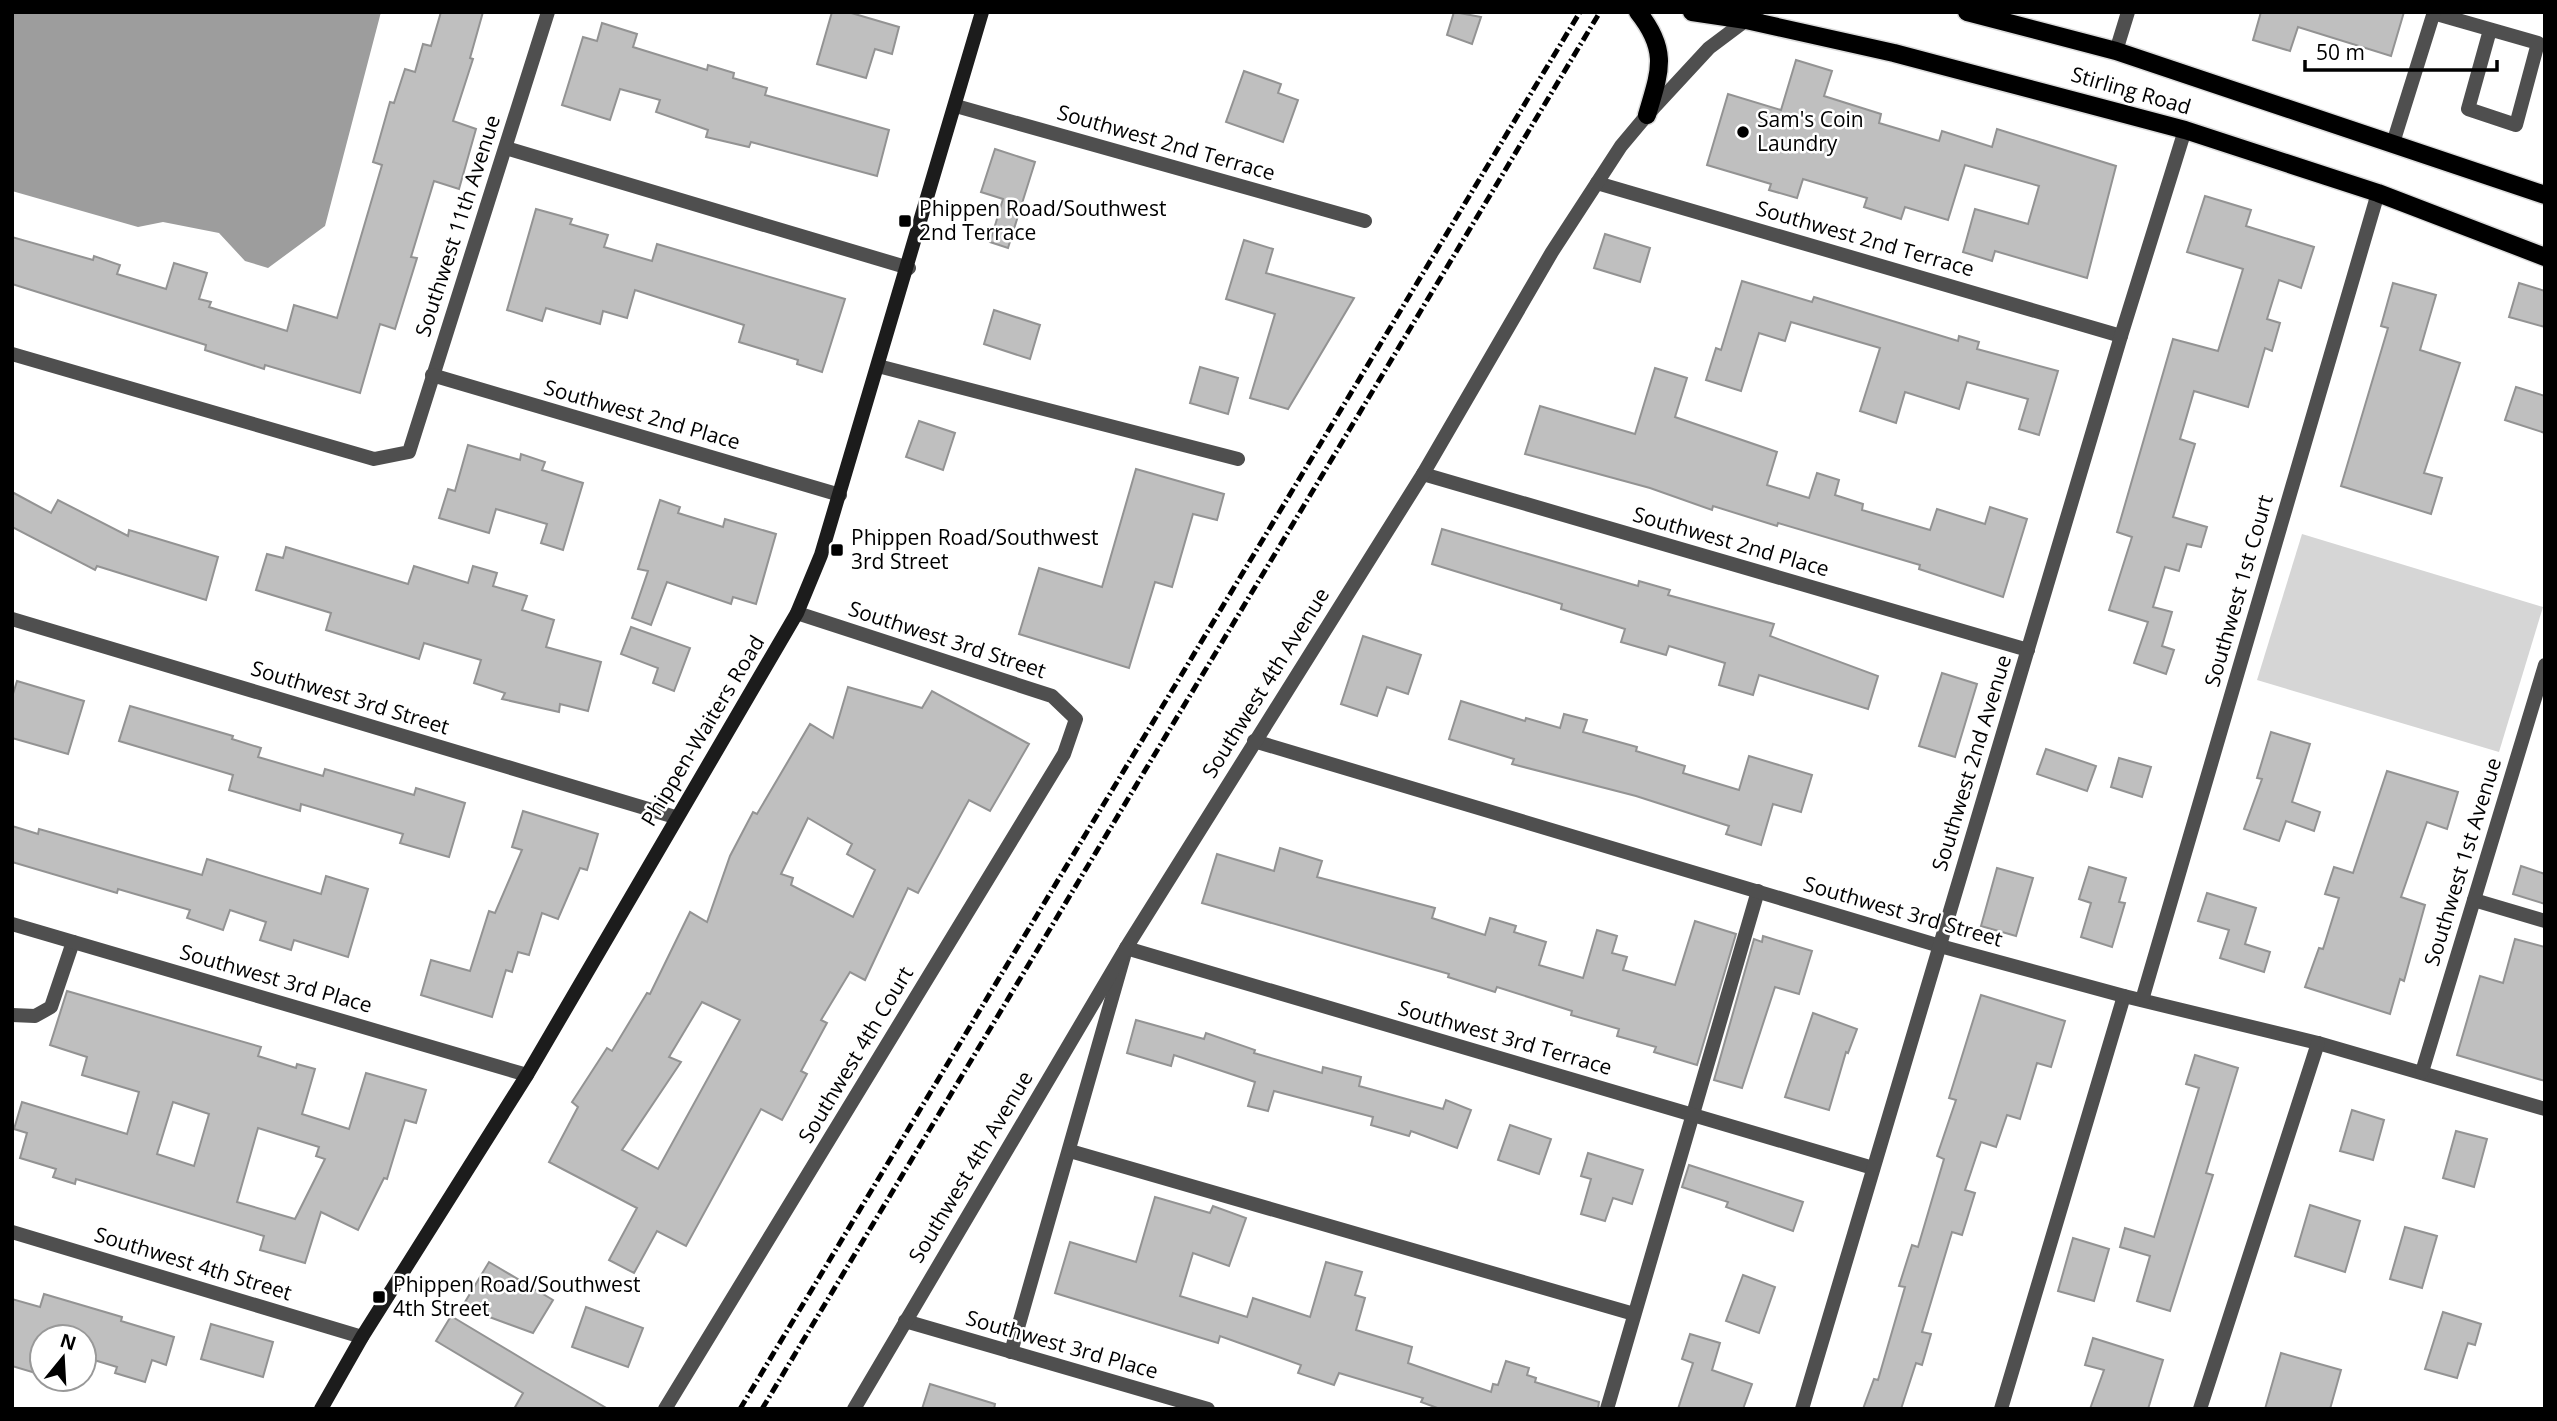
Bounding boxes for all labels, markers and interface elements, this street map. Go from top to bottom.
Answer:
scale bar [2305,28,2498,72]
text: 50 m [2316,38,2365,66]
street label: Stirling Road [2068,60,2194,120]
street label: Southwest 2nd Terrace [1054,97,1279,187]
place label: Sam's Coin Laundry [1757,105,1864,157]
street label: Southwest 11th Avenue [408,111,506,340]
marker: Sam's Coin Laundry [1735,124,1751,140]
street label: Southwest 2nd Terrace [1753,193,1978,283]
place label: Phippen Road/Southwest 2nd Terrace [919,194,1166,246]
marker: Phippen Road/Southwest 2nd Terrace [897,213,913,229]
street label: Southwest 2nd Place [541,373,744,455]
street label: Southwest 1st Court [2197,492,2279,690]
street label: Southwest 2nd Place [1630,500,1833,582]
place label: Phippen Road/Southwest 3rd Street [851,523,1098,575]
marker: Phippen Road/Southwest 3rd Street [829,542,845,558]
street label: Southwest 4th Avenue [1195,582,1335,783]
street label: Southwest 3rd Street [845,594,1050,684]
street label: Phippen-Waiters Road [634,630,770,831]
street label: Southwest 2nd Avenue [1925,651,2017,874]
street label: Southwest 3rd Street [248,654,453,741]
street label: Southwest 1st Avenue [2417,754,2507,969]
street label: Southwest 3rd Street [1800,869,2006,953]
street label: Southwest 3rd Place [177,937,376,1019]
street label: Southwest 4th Court [791,961,919,1148]
street label: Southwest 3rd Terrace [1395,993,1616,1081]
street label: Southwest 4th Avenue [902,1065,1039,1268]
street label: Southwest 4th Street [91,1220,295,1306]
place label: Phippen Road/Southwest 4th Street [393,1270,640,1322]
marker: Phippen Road/Southwest 4th Street [371,1289,387,1305]
street label: Southwest 3rd Place [963,1303,1162,1385]
north arrow [28,1323,98,1393]
text: N [57,1327,80,1357]

